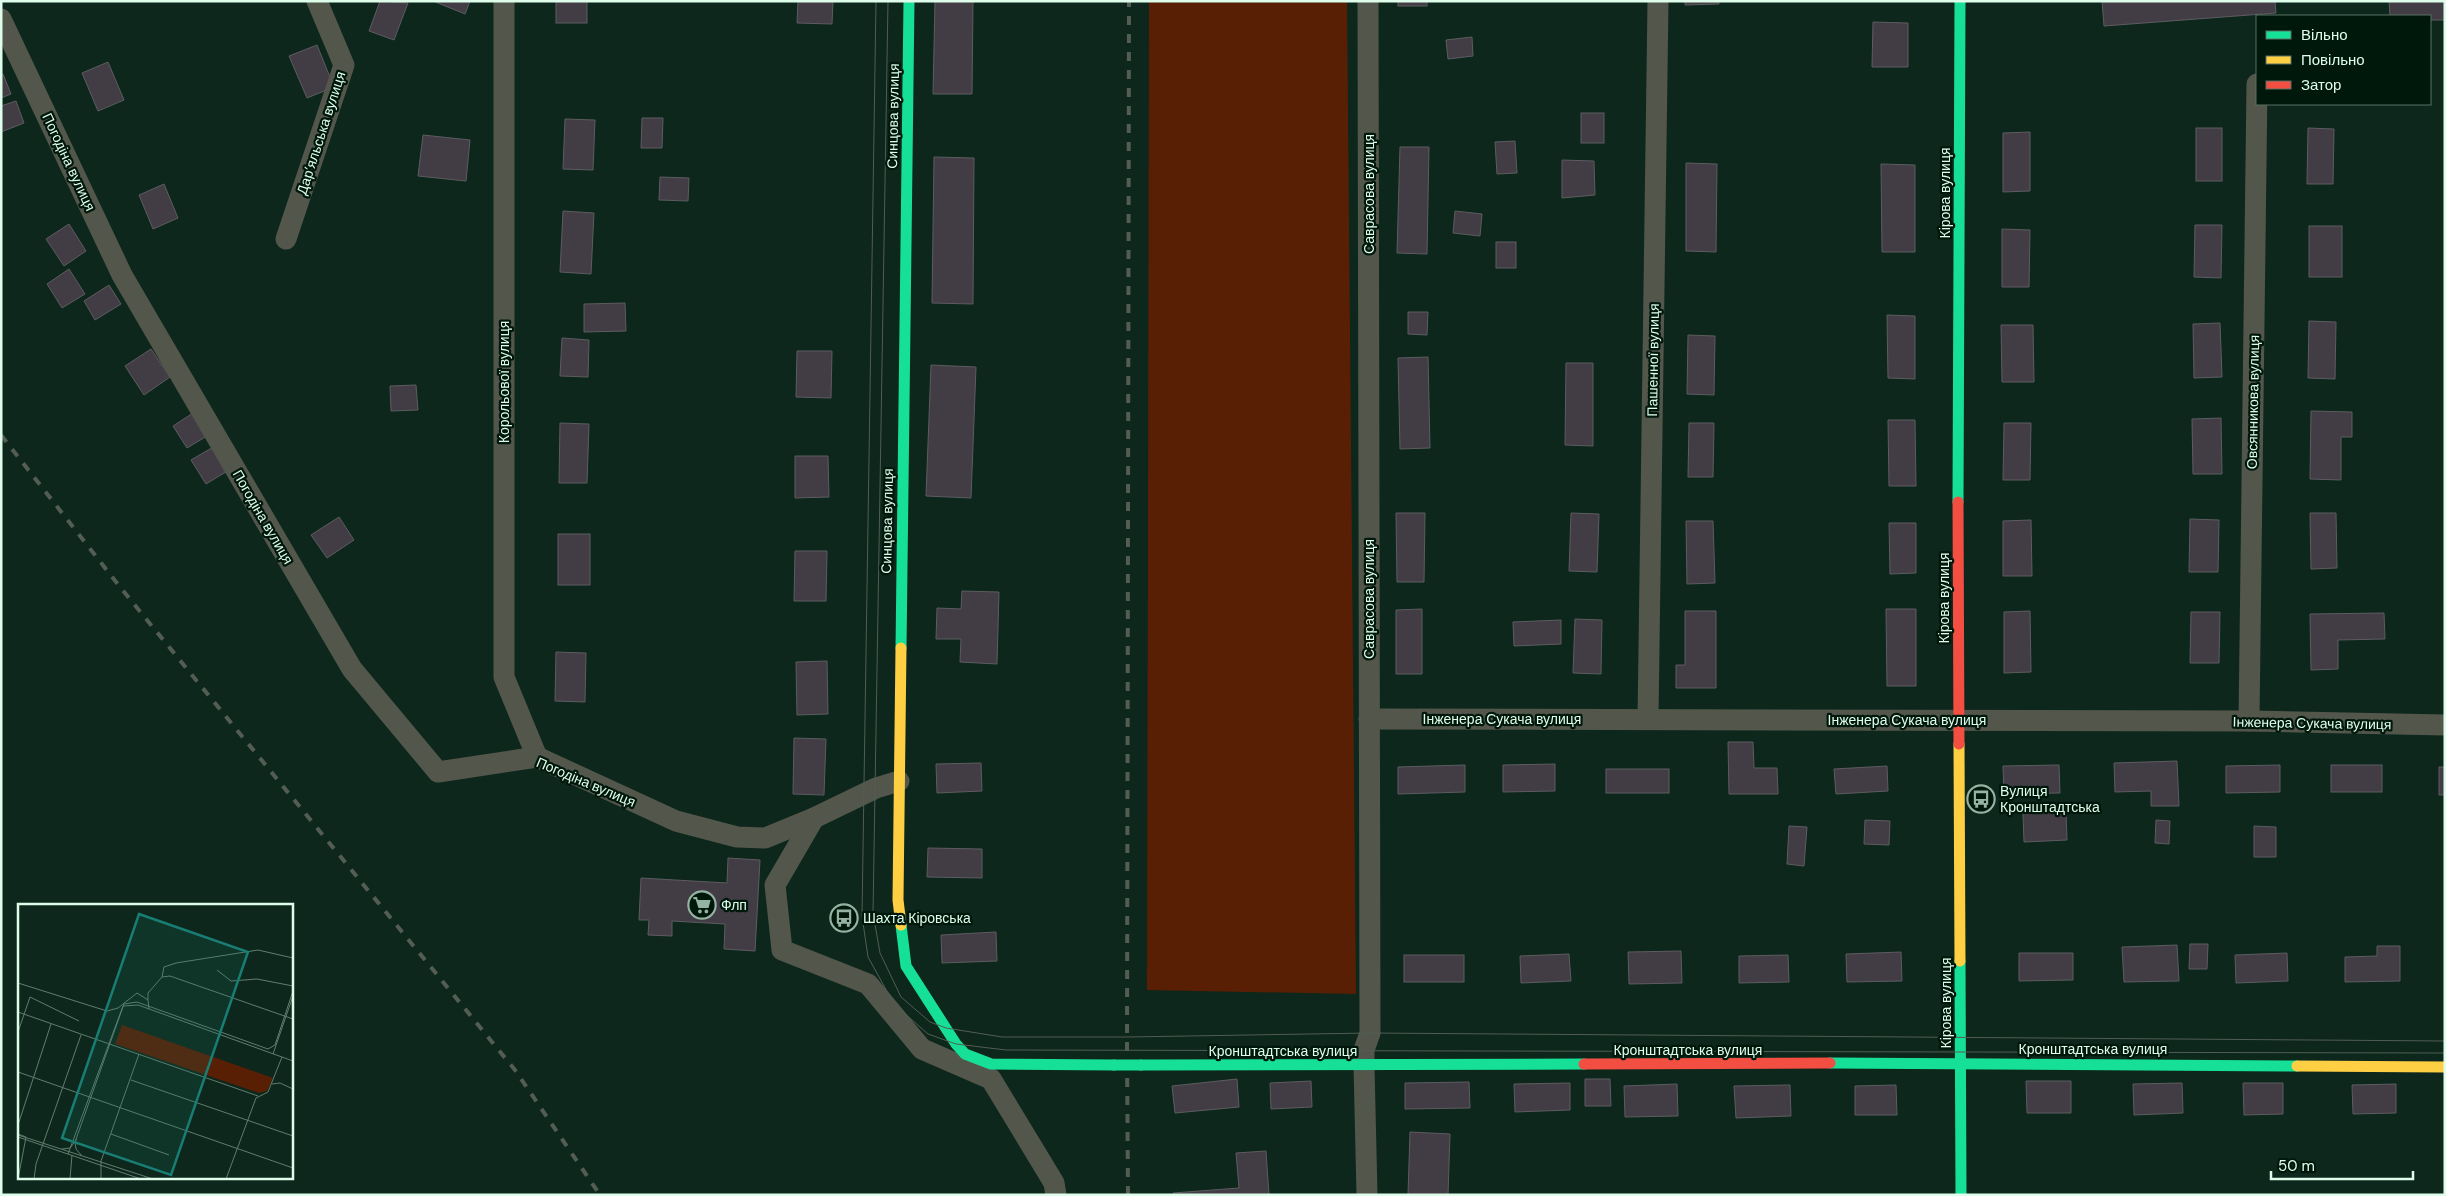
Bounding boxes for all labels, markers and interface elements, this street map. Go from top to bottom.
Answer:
legend [2256,15,2431,105]
text: Вільно [2301,25,2348,45]
text: Повільно [2301,50,2365,70]
street label: Синцова вулиця [883,63,903,169]
street label: Дар’яльська вулиця [293,69,349,197]
text: Затор [2301,75,2341,95]
street label: Погодіна вулиця [38,110,100,214]
street label: Саврасова вулиця [1360,134,1378,254]
street label: Кірова вулиця [1936,147,1954,239]
street label: Пашенної вулиця [1643,303,1663,417]
street label: Корольової вулиця [495,321,513,443]
street label: Овсянникова вулиця [2243,335,2263,469]
street label: Погодіна вулиця [229,467,297,567]
street label: Синцова вулиця [877,468,897,574]
street label: Саврасова вулиця [1360,539,1378,659]
street label: Кірова вулиця [1935,552,1953,644]
street label: Інженера Сукача вулиця [1423,710,1581,728]
street label: Інженера Сукача вулиця [1828,711,1986,729]
street label: Інженера Сукача вулиця [2232,713,2392,733]
street label: Погодіна вулиця [534,753,638,811]
place label: Вулиця Кронштадтська [2000,782,2100,816]
bus stop icon: Вулиця Кронштадтська [1966,784,1996,814]
supermarket icon: Флп [687,890,717,920]
place label: Флп [721,896,747,914]
bus stop icon: Шахта Кіровська [829,903,859,933]
inset map [18,904,292,1178]
place label: Шахта Кіровська [863,909,971,927]
street label: Кірова вулиця [1937,957,1955,1049]
street label: Кронштадтська вулиця [2019,1040,2167,1058]
street label: Кронштадтська вулиця [1614,1041,1762,1059]
street label: Кронштадтська вулиця [1209,1042,1357,1060]
scale bar [2271,1148,2414,1180]
text: 50 m [2278,1156,2315,1176]

